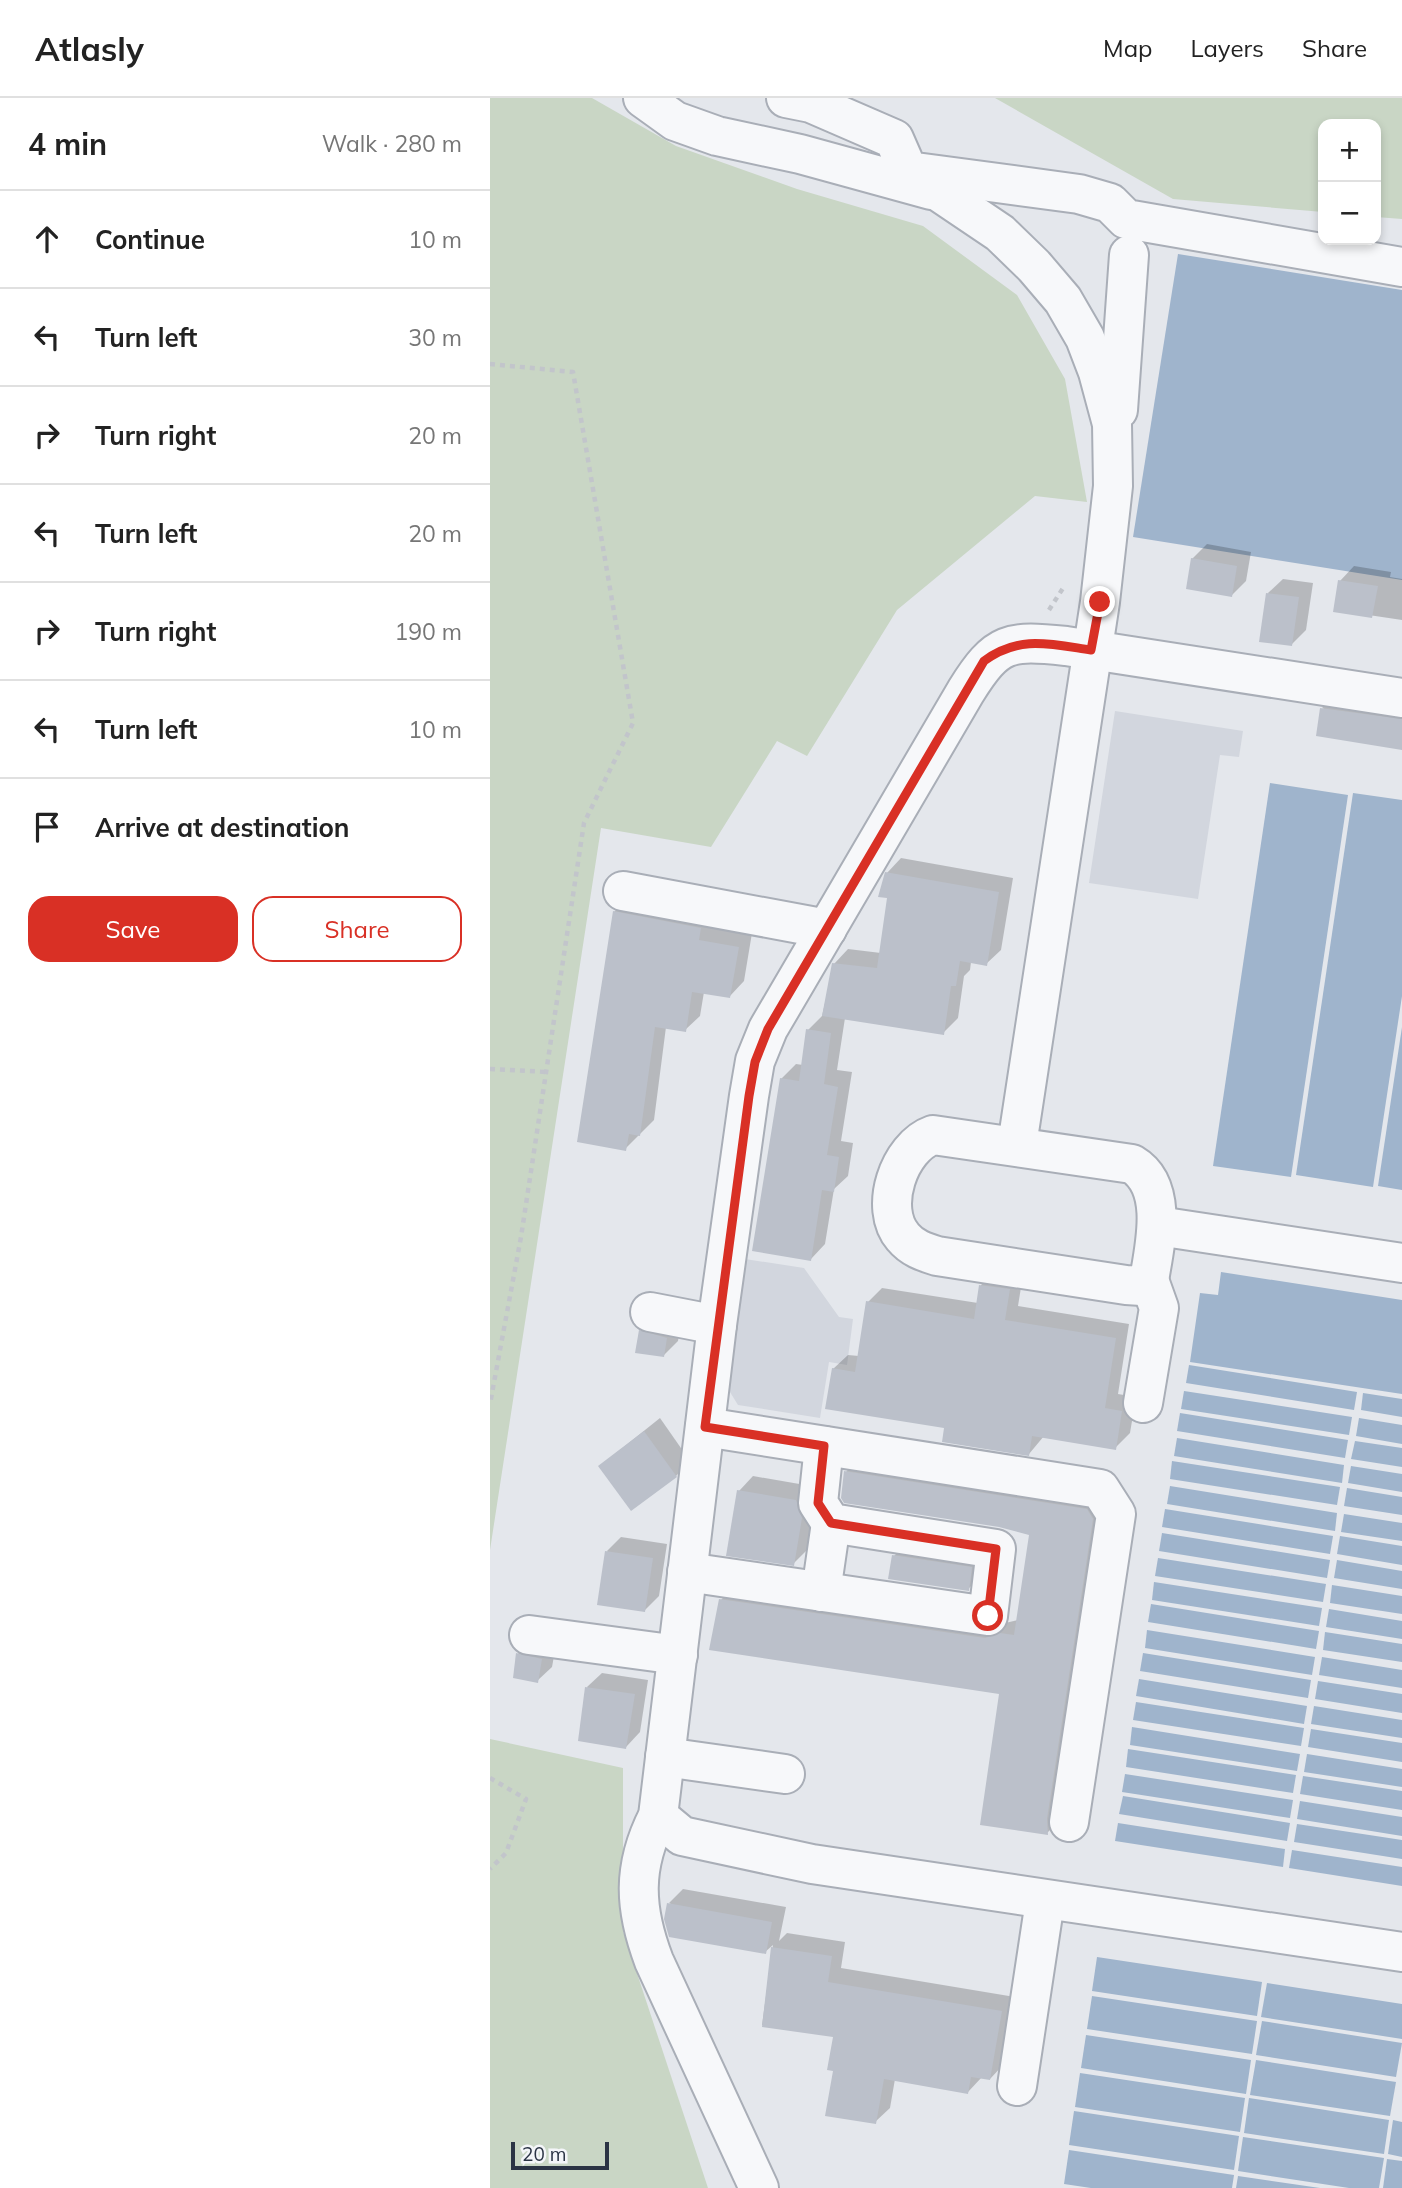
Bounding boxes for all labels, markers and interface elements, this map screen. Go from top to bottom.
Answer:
text: Atlasly [35,28,144,69]
text: Map [1103,33,1152,63]
text: Layers [1190,33,1264,63]
text: Share [1302,33,1367,63]
map controls [1318,119,1381,245]
button: + [1318,119,1381,182]
text: 4 min [28,125,107,163]
text: Walk · 280 m [322,129,462,158]
button: − [1318,182,1381,245]
icon: ahead [28,220,66,258]
text: Continue [95,223,205,256]
text: 10 m [408,225,462,254]
icon: left [28,318,66,356]
text: Turn left [95,321,197,354]
text: 30 m [408,323,462,352]
icon: right [28,416,66,454]
text: Turn right [95,419,216,452]
text: 20 m [408,421,462,450]
icon: left [28,514,66,552]
text: Turn left [95,517,197,550]
text: 20 m [408,519,462,548]
route end [1084,586,1115,617]
icon: right [28,612,66,650]
text: Turn right [95,615,216,648]
text: 190 m [394,617,462,646]
icon: left [28,710,66,748]
text: Turn left [95,713,197,746]
text: 10 m [408,715,462,744]
icon: arrive [28,808,66,846]
text: Arrive at destination [95,811,350,844]
button: Save [28,896,238,962]
button: Share [252,896,462,962]
route start [972,1600,1003,1631]
scale bar [511,2139,609,2171]
text: 20 m [522,2142,566,2166]

